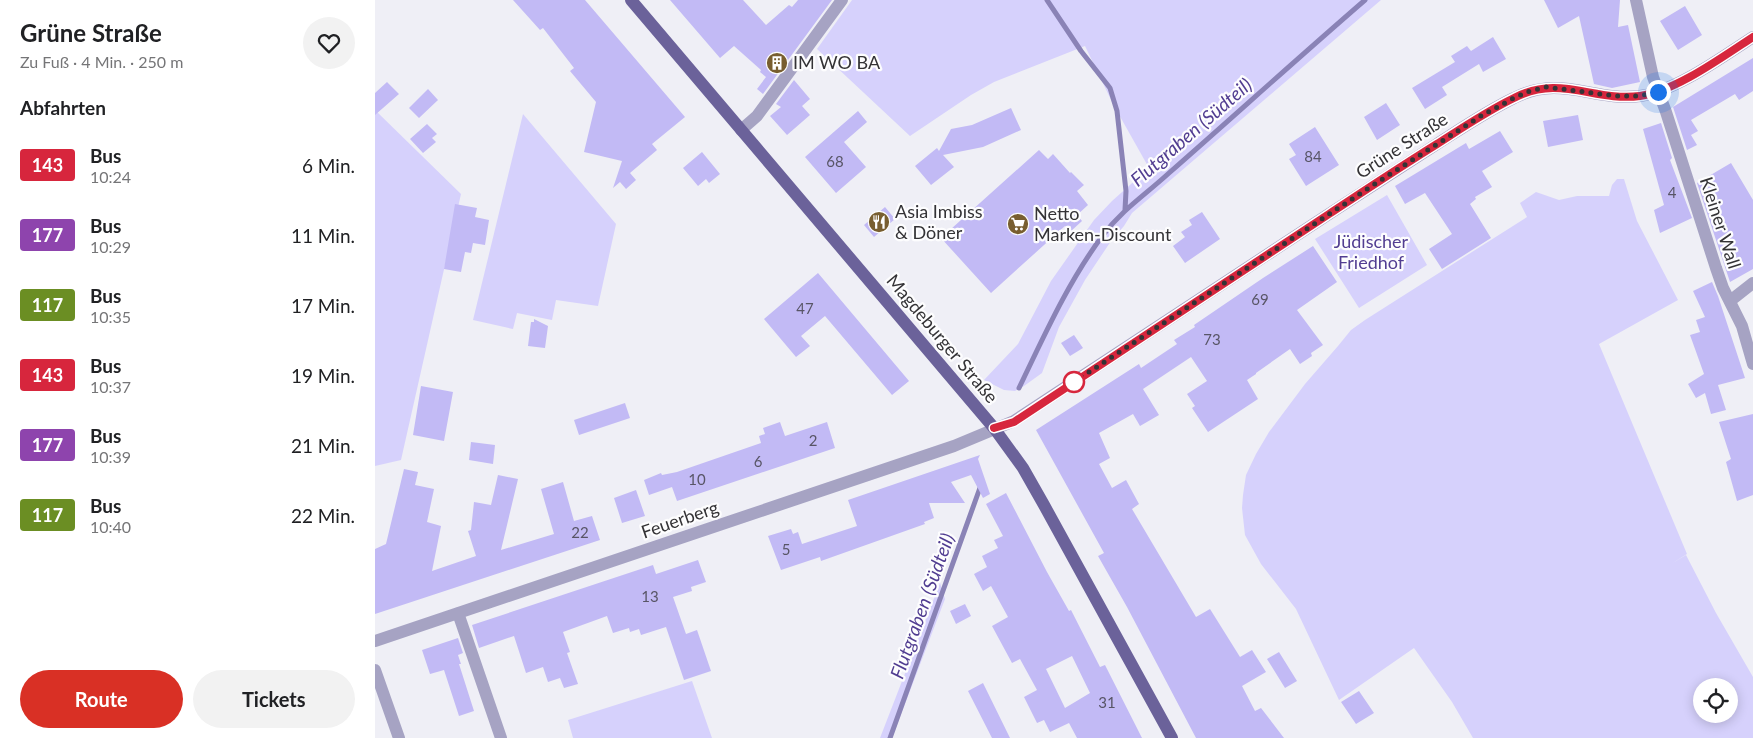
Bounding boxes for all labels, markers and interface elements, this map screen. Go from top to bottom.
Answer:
button: heart [303,17,355,69]
text: Grüne Straße [20,18,162,47]
building icon: IM WO BA [765,51,789,75]
place label: IM WO BA [793,51,881,73]
text: Zu Fuß · 4 Min. · 250 m [20,52,183,71]
water label: Flutgraben (Südteil) [1125,73,1256,191]
your location [1646,80,1671,105]
text: Abfahrten [20,96,106,119]
street label: Grüne Straße [1351,107,1451,183]
text: Bus [90,144,121,167]
house number: 84 [1304,147,1322,165]
house number: 68 [826,152,844,170]
text: 143 [32,154,63,176]
text: 6 Min. [302,154,355,177]
text: 10:24 [90,167,131,186]
street label: Kleiner Wall [1696,174,1746,271]
house number: 4 [1668,183,1677,201]
place label: Asia Imbiss & Döner [895,200,983,243]
place label: Netto Marken-Discount [1034,202,1172,245]
restaurant icon: Asia Imbiss & Döner [867,210,891,234]
supermarket icon: Netto Marken-Discount [1006,212,1030,236]
text: Bus [90,214,121,237]
text: 177 [32,224,63,246]
text: 11 Min. [291,224,355,247]
park label: Jüdischer Friedhof [1334,230,1409,273]
text: 10:29 [90,237,131,256]
street label: Magdeburger Straße [883,270,1003,407]
text: Bus [90,284,121,307]
house number: 69 [1251,290,1269,308]
text: 117 [32,294,63,316]
text: 17 Min. [291,294,355,317]
house number: 47 [796,299,814,317]
text: 10:35 [90,307,131,326]
house number: 73 [1203,330,1221,348]
text: Bus [90,354,121,377]
text: 143 [32,364,63,386]
text: 19 Min. [291,364,355,387]
unlabelled marker [1063,371,1085,393]
text: 10:37 [90,377,131,396]
text: Bus [90,424,121,447]
house number: 2 [809,431,817,449]
text: 177 [32,434,63,456]
text: 21 Min. [291,434,355,457]
text: 10:39 [90,447,131,466]
house number: 6 [754,452,763,470]
house number: 10 [688,470,706,488]
text: Bus [90,494,121,517]
street label: Feuerberg [638,496,721,543]
text: 117 [32,504,63,526]
text: 22 Min. [291,504,355,527]
text: 10:40 [90,517,131,536]
house number: 22 [571,523,589,541]
water label: Flutgraben (Südteil) [885,530,959,682]
house number: 5 [782,540,790,558]
house number: 13 [641,587,659,605]
button: Route [20,670,183,728]
button: Tickets [193,670,355,728]
map controls [1693,678,1738,723]
button: locate [1693,678,1738,723]
house number: 31 [1098,693,1116,711]

